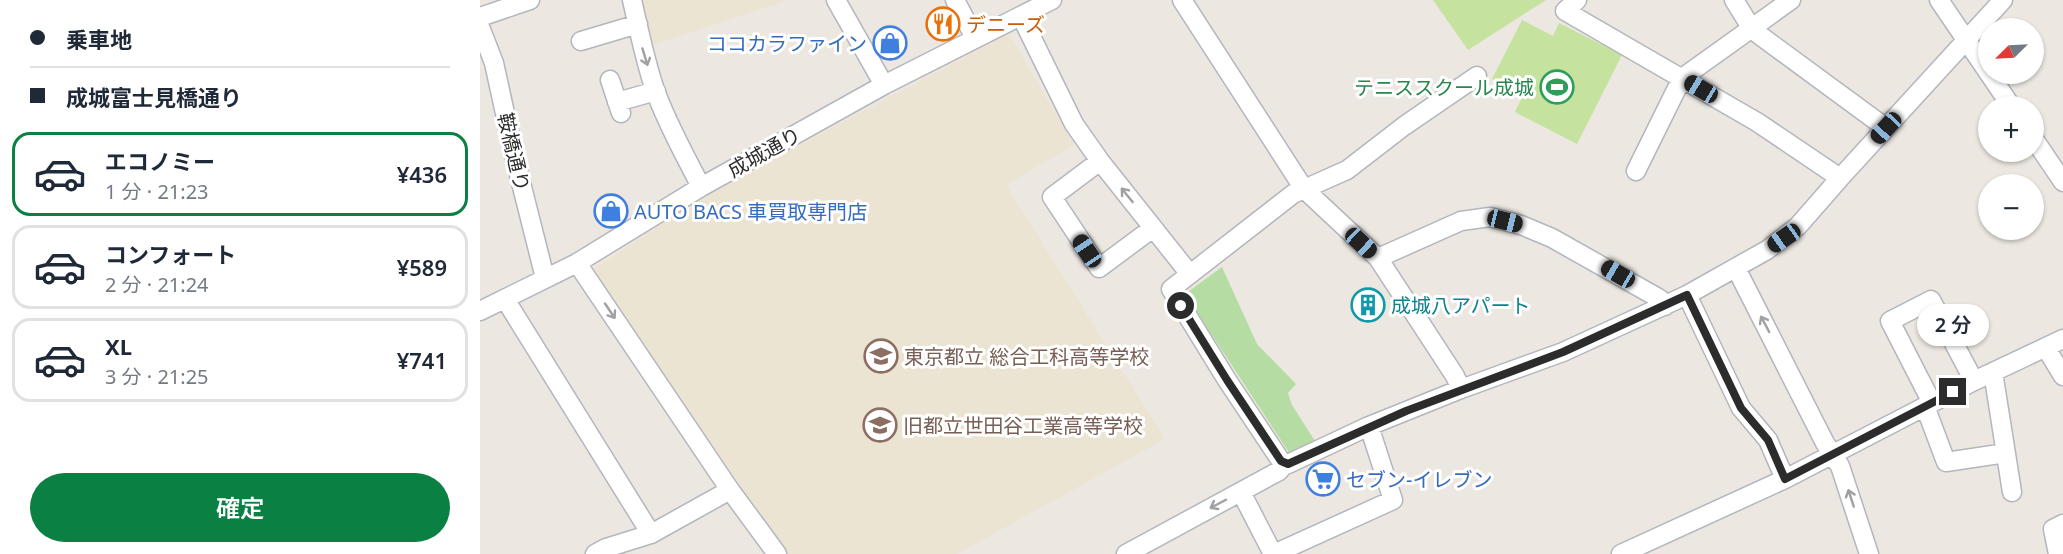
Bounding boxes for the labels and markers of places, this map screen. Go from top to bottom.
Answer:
restaurant icon: デニーズ [925,6,961,42]
place label: デニーズ [966,11,1045,38]
shop icon: ココカラファイン [872,25,908,61]
place label: ココカラファイン [707,30,867,57]
sports icon: テニススクール成城 [1539,69,1575,105]
place label: テニススクール成城 [1354,74,1534,101]
shop icon: AUTO BACS 車買取専門店 [593,193,629,229]
place label: AUTO BACS 車買取専門店 [634,198,867,225]
building icon: 成城八アパート [1350,287,1386,323]
place label: 成城八アパート [1391,292,1531,319]
school or university icon: 東京都立 総合工科高等学校 [863,338,899,374]
place label: 東京都立 総合工科高等学校 [904,343,1149,370]
school or university icon: 旧都立世田谷工業高等学校 [862,407,898,443]
place label: 旧都立世田谷工業高等学校 [903,412,1143,439]
supermarket icon: セブン-イレブン [1305,461,1341,497]
place label: セブン-イレブン [1346,466,1492,493]

